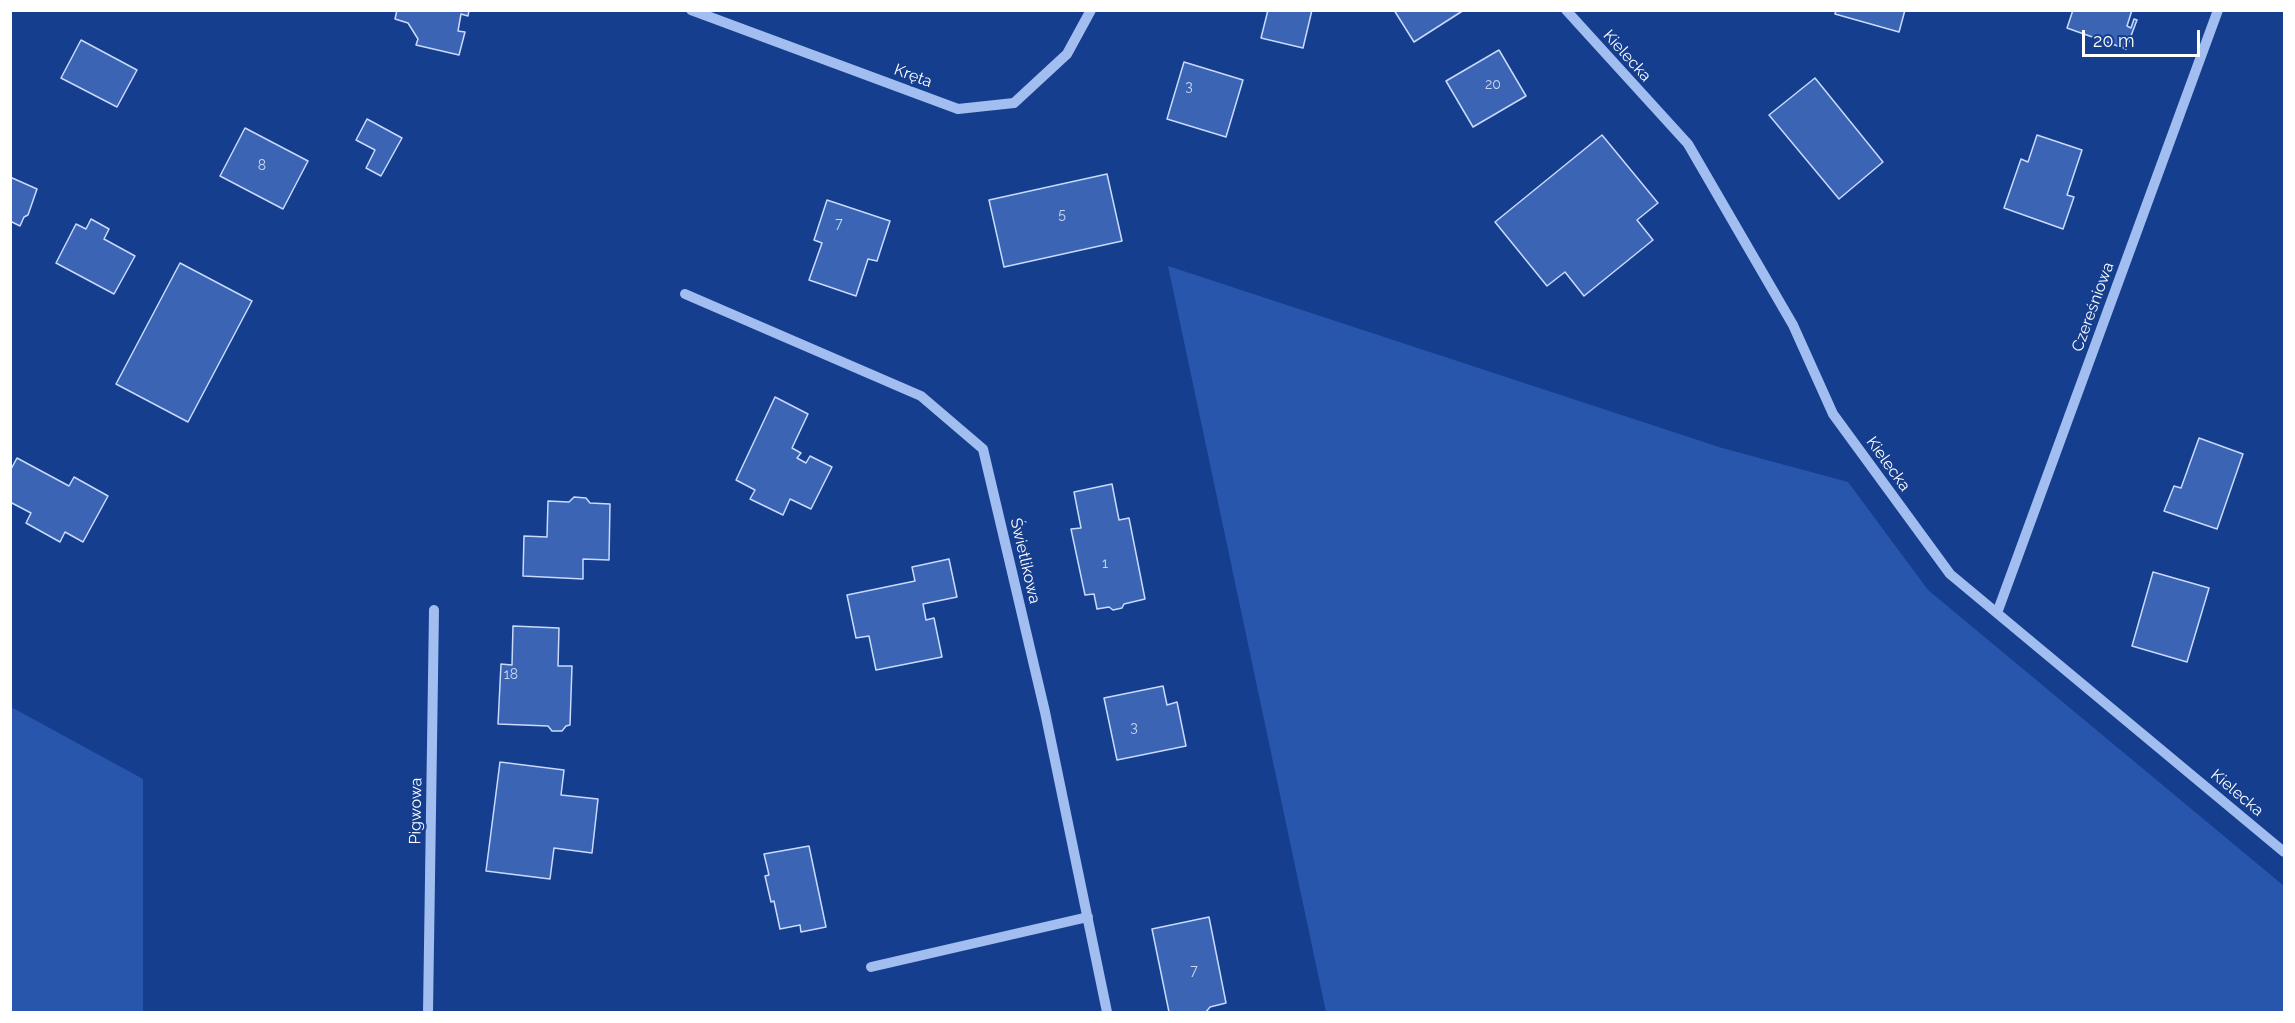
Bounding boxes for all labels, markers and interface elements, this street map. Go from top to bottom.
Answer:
scale bar [2085,18,2204,56]
street label: Kielecka [1599,26,1655,86]
text: 20 m [2093,30,2135,51]
street label: Kręta [891,60,935,92]
house number: 20 [1485,77,1501,93]
house number: 3 [1185,79,1193,95]
house number: 8 [258,158,266,174]
house number: 5 [1058,207,1066,223]
house number: 7 [835,216,843,232]
street label: Czereśniowa [2068,260,2118,354]
street label: Kielecka [1862,433,1914,495]
street label: Świetlikowa [1006,516,1044,606]
house number: 1 [1102,556,1108,572]
house number: 18 [504,667,518,683]
house number: 3 [1130,720,1138,736]
street label: Kielecka [2207,765,2267,821]
street label: Pigwowa [406,777,426,845]
house number: 7 [1190,963,1198,979]

